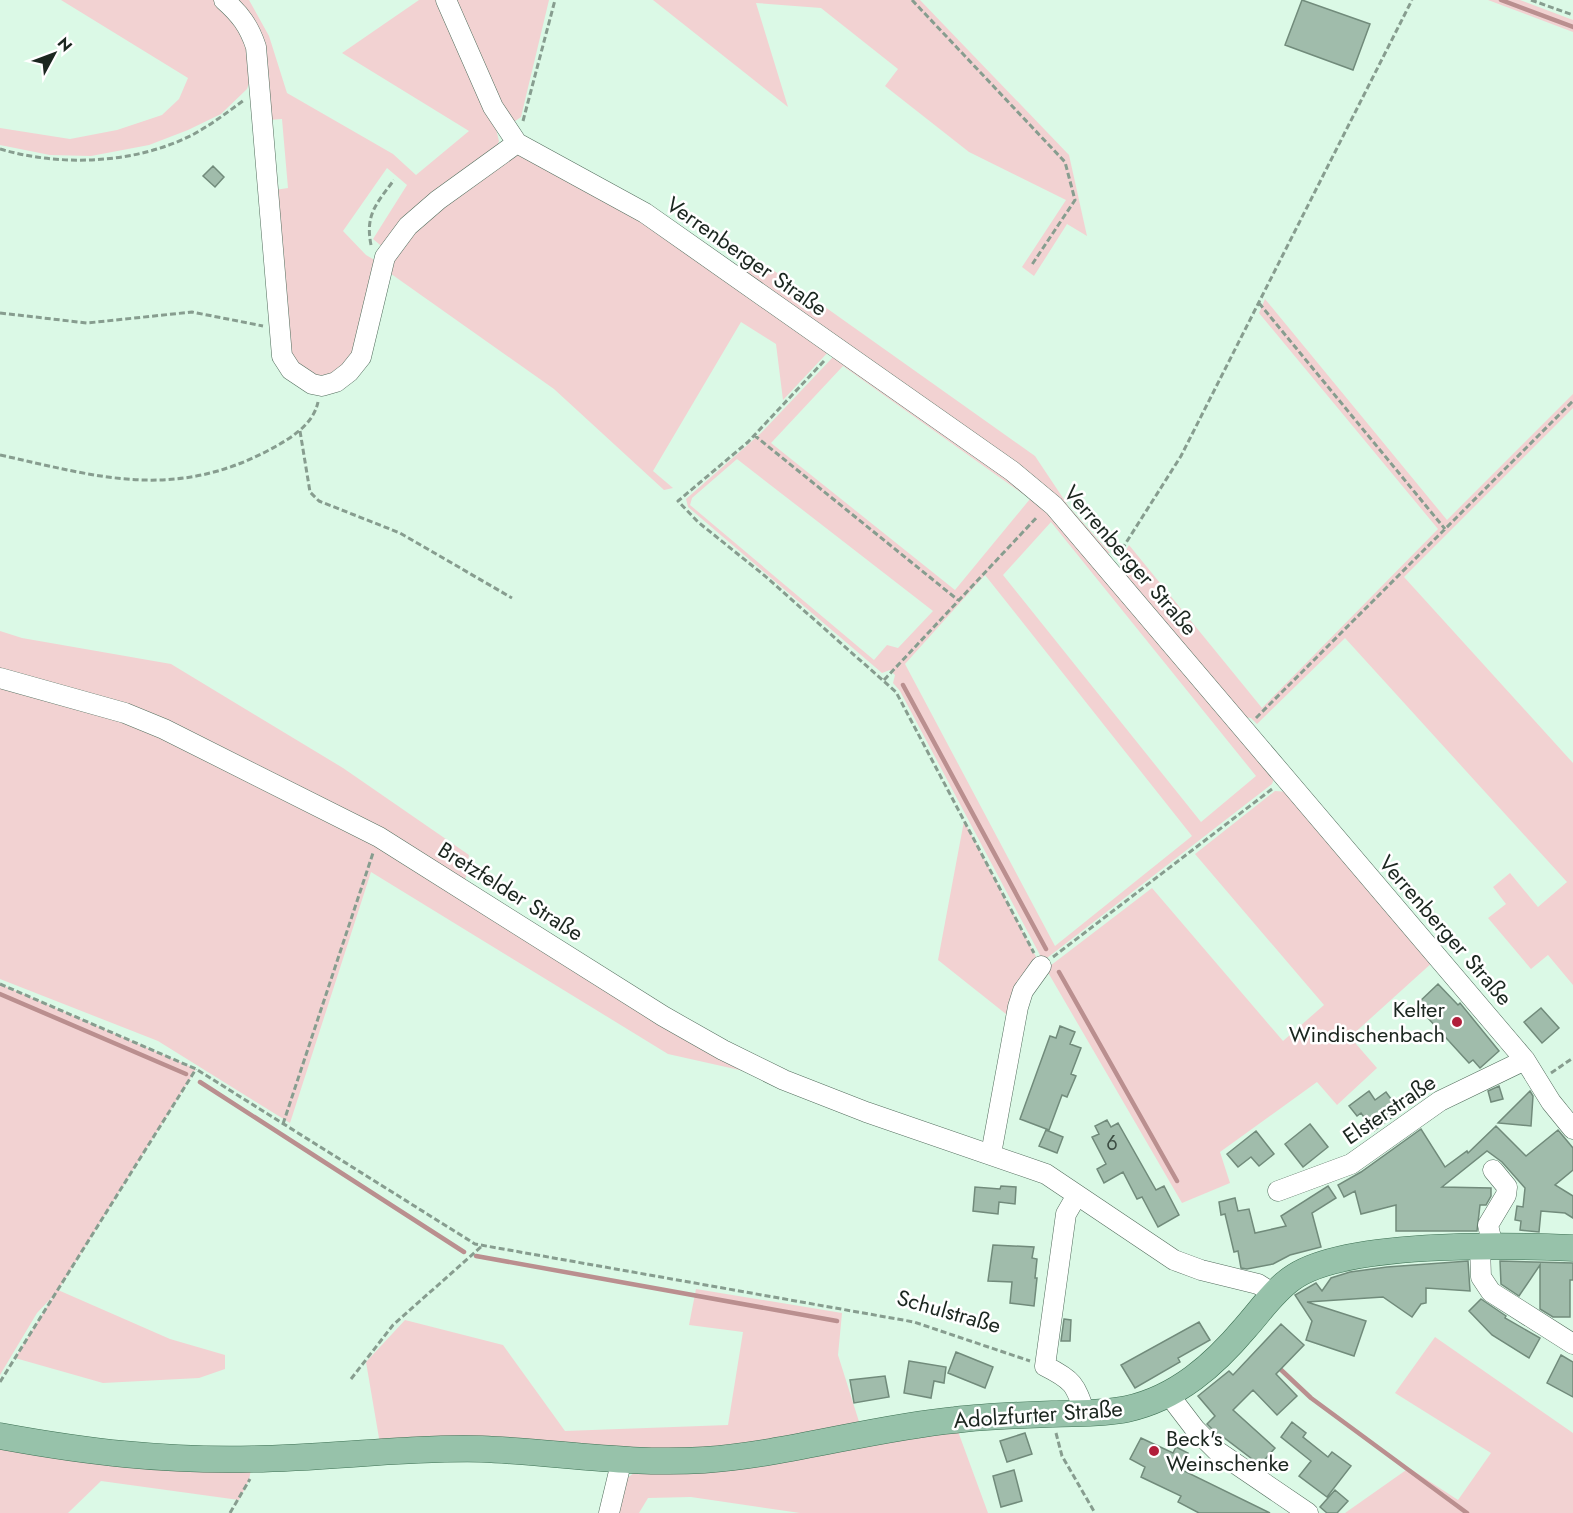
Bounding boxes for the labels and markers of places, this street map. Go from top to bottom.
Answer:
place label: Kelter Windischenbach [1289,993,1445,1050]
marker: Kelter Windischenbach [1450,1015,1464,1029]
place label: Beck's Weinschenke [1166,1422,1289,1479]
marker: Beck's Weinschenke [1147,1444,1161,1458]

